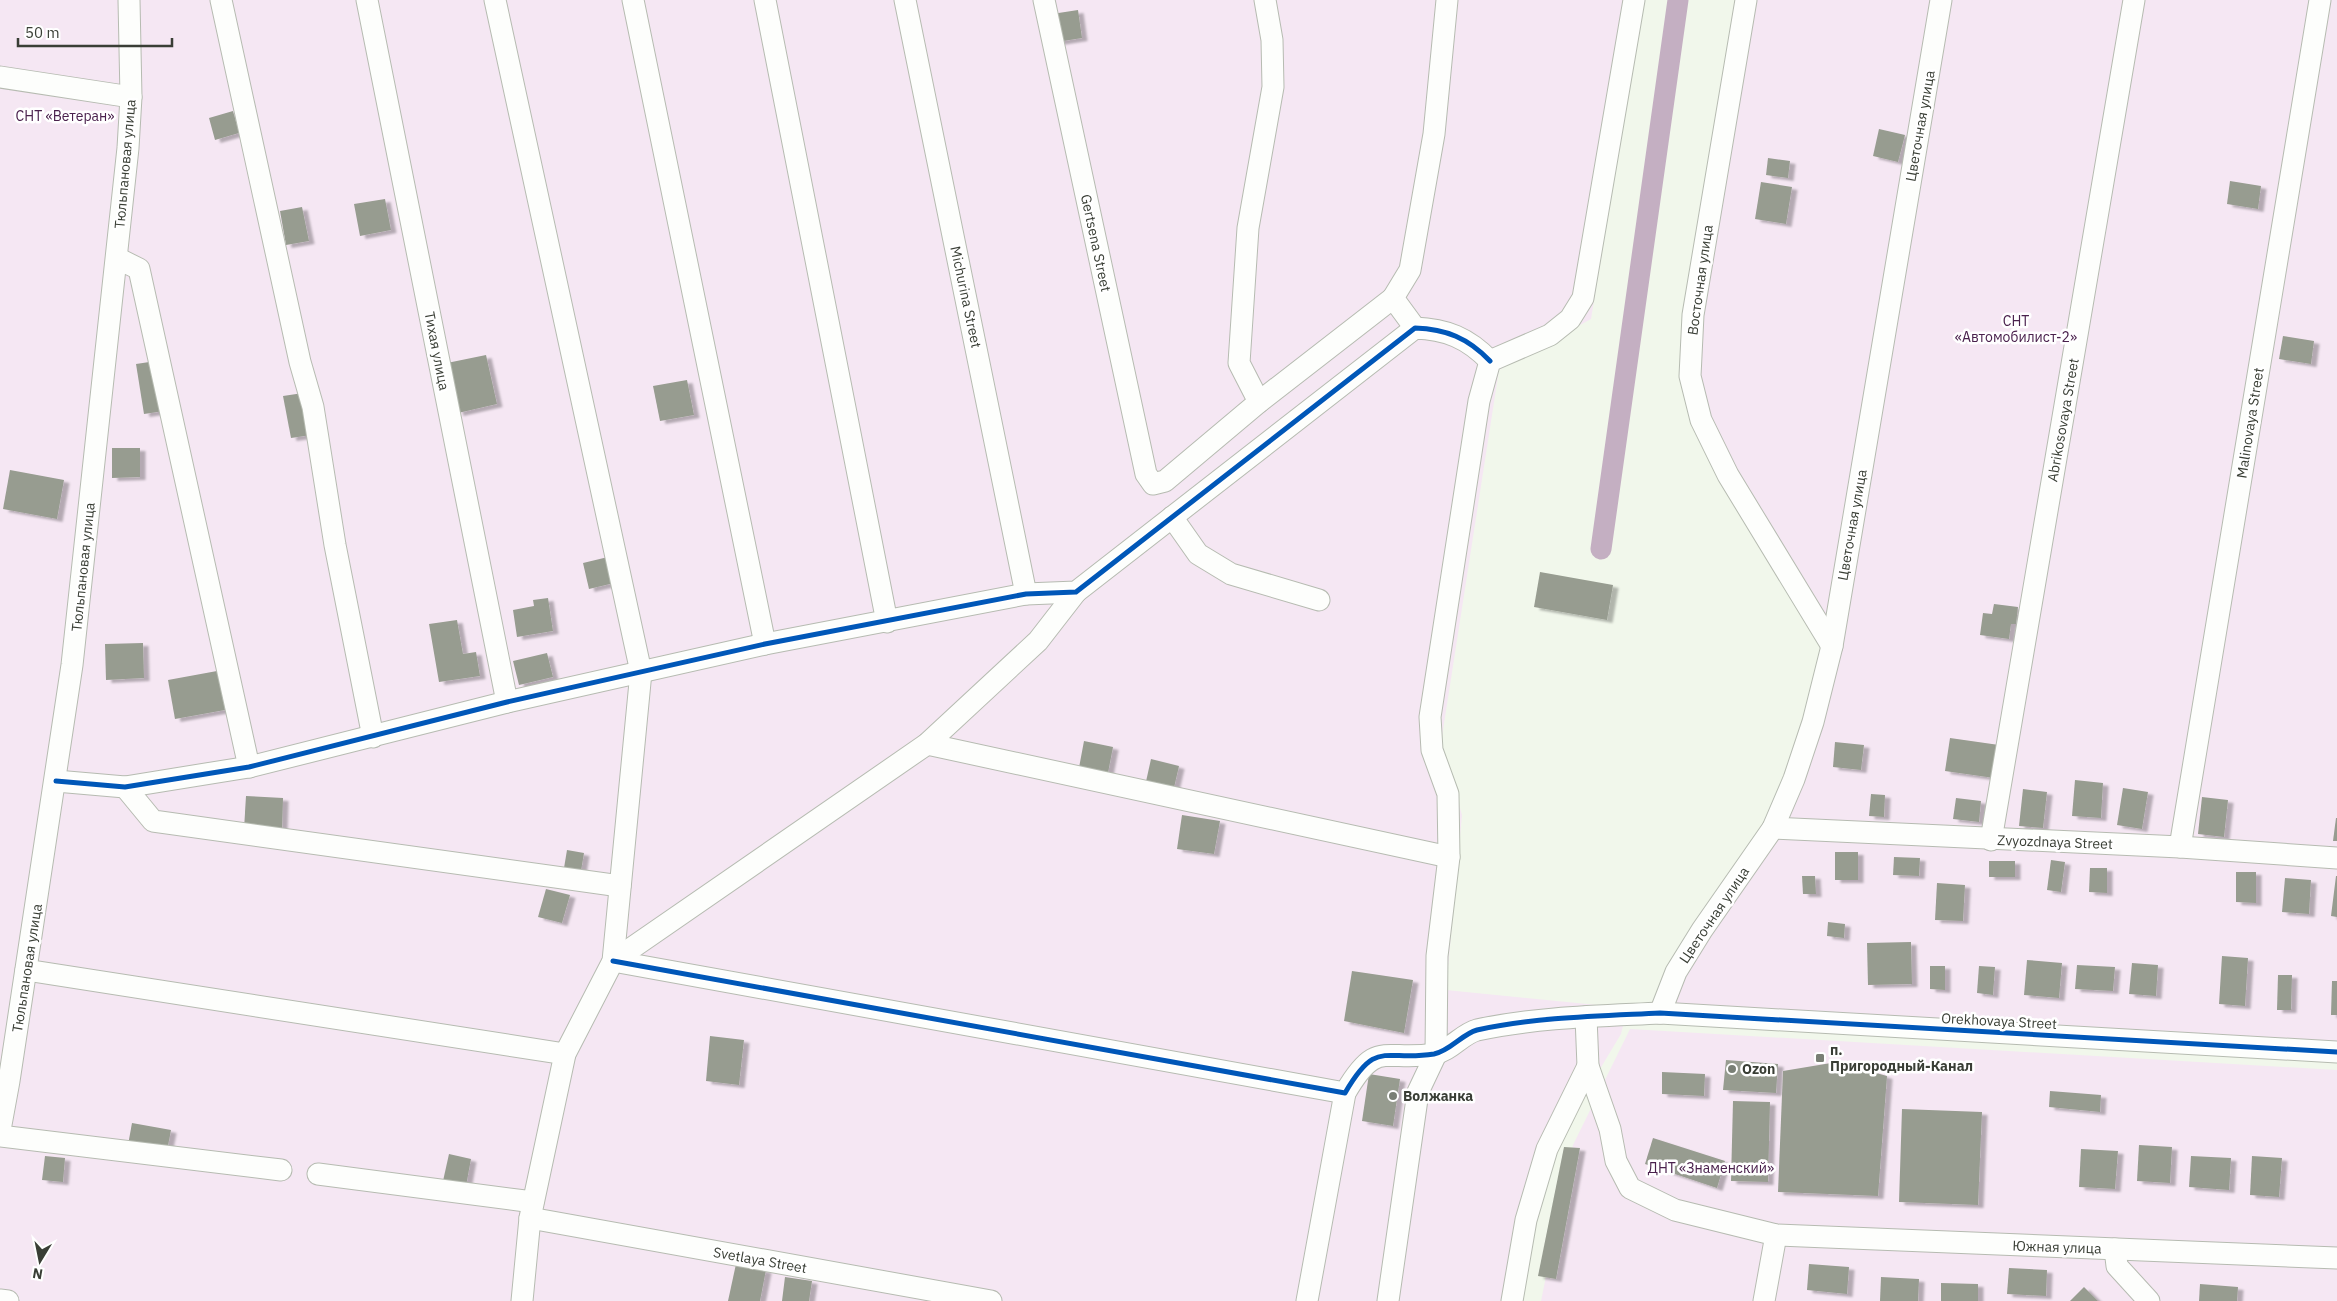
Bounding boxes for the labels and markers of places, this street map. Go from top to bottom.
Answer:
place label: п. Пригородный-Канал [1830,1041,1973,1075]
marker: п. Пригородный-Канал [1814,1052,1826,1064]
place label: Ozon [1742,1060,1775,1078]
marker: Ozon [1726,1063,1738,1075]
place label: Волжанка [1403,1087,1473,1105]
marker: Волжанка [1387,1090,1399,1102]

